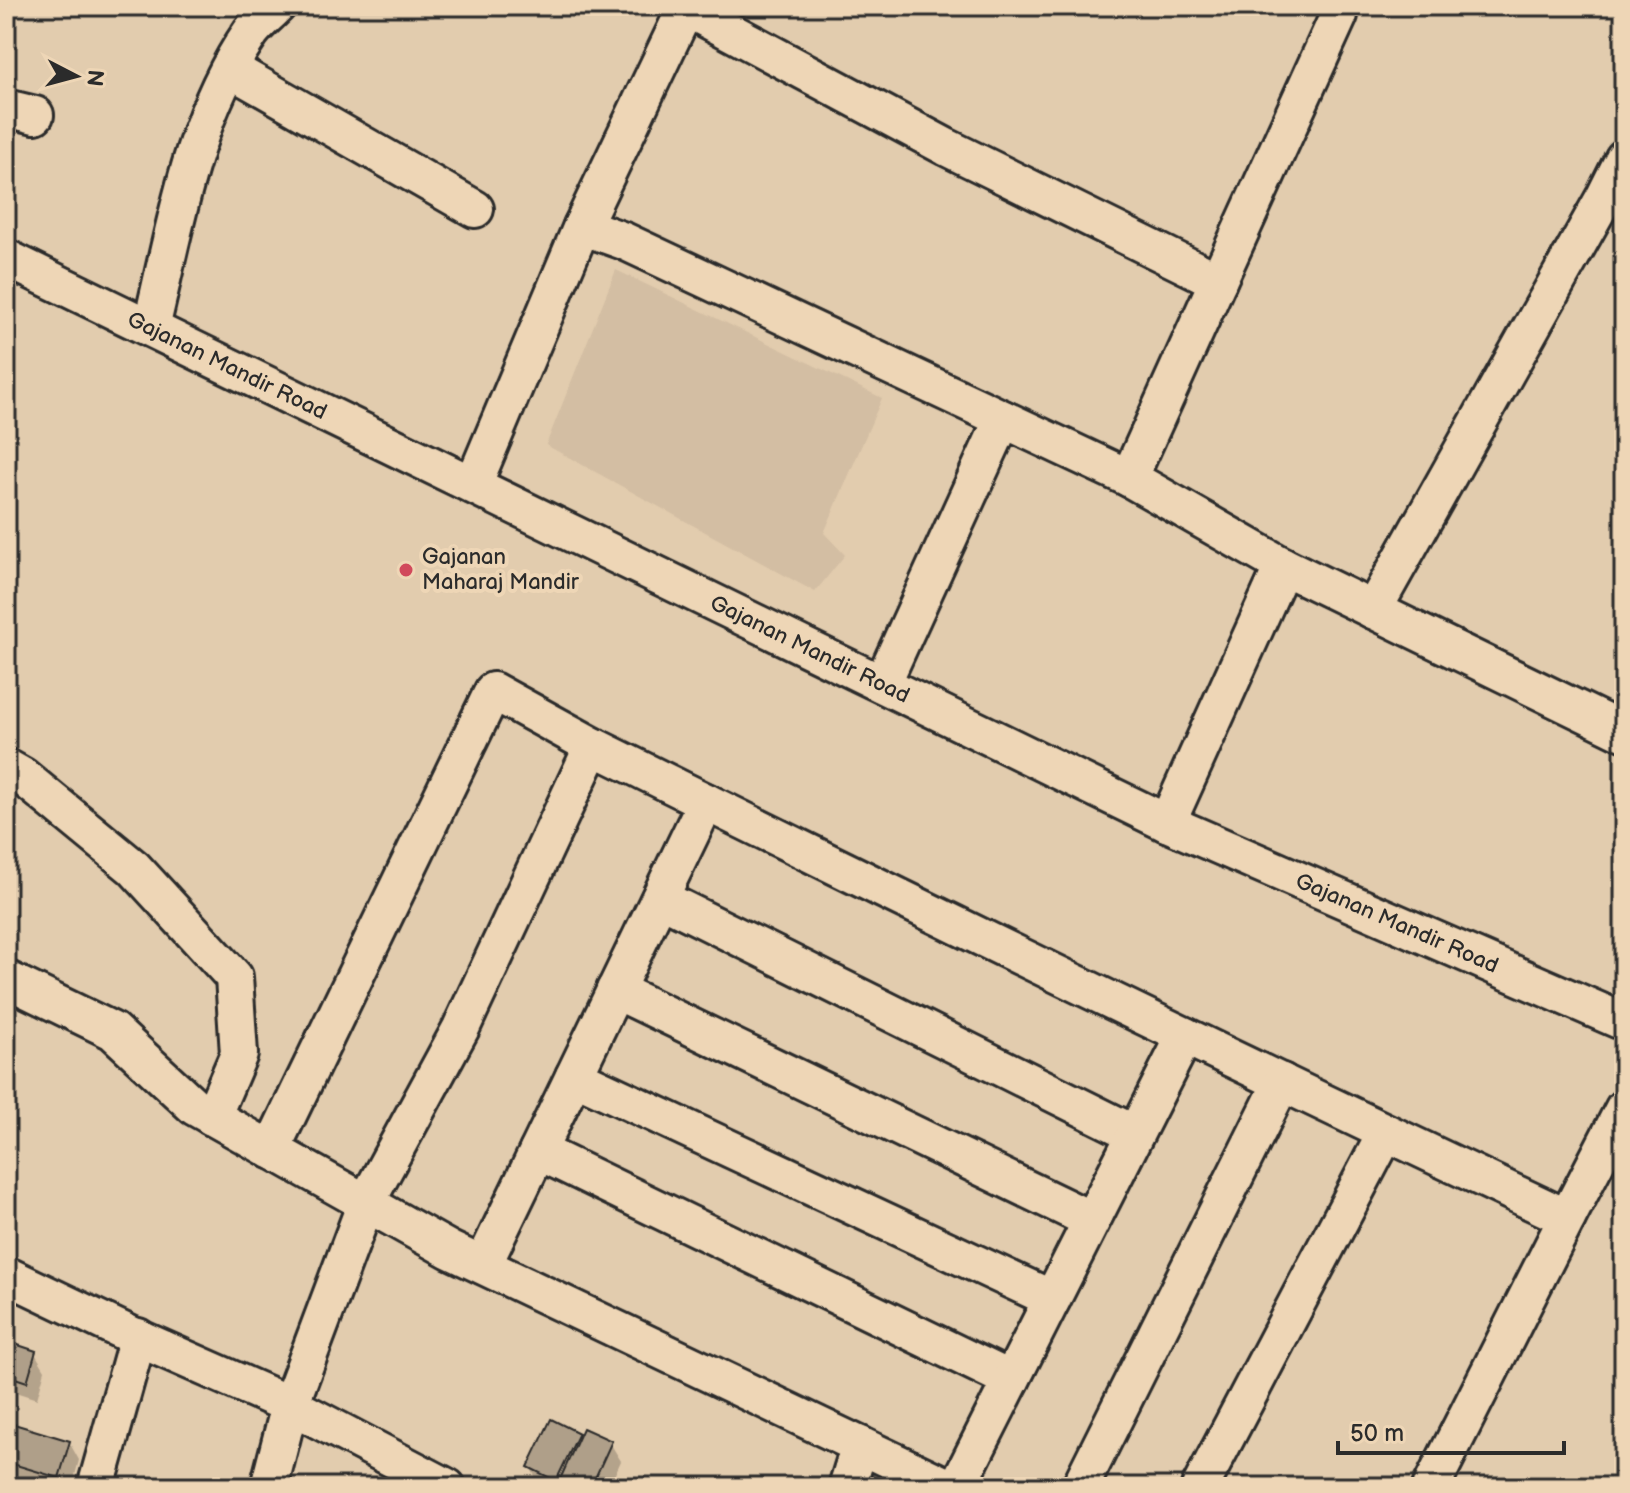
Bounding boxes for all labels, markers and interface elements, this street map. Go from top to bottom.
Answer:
north arrow [36,36,116,116]
text: N [80,68,109,88]
street label: Gajanan Mandir Road [123,306,331,426]
place label: Gajanan Maharaj Mandir [422,544,580,596]
marker: Gajanan Maharaj Mandir [397,561,415,579]
street label: Gajanan Mandir Road [706,589,914,709]
street label: Gajanan Mandir Road [1291,867,1503,979]
scale bar [1338,1405,1564,1455]
text: 50 m [1350,1419,1404,1448]

